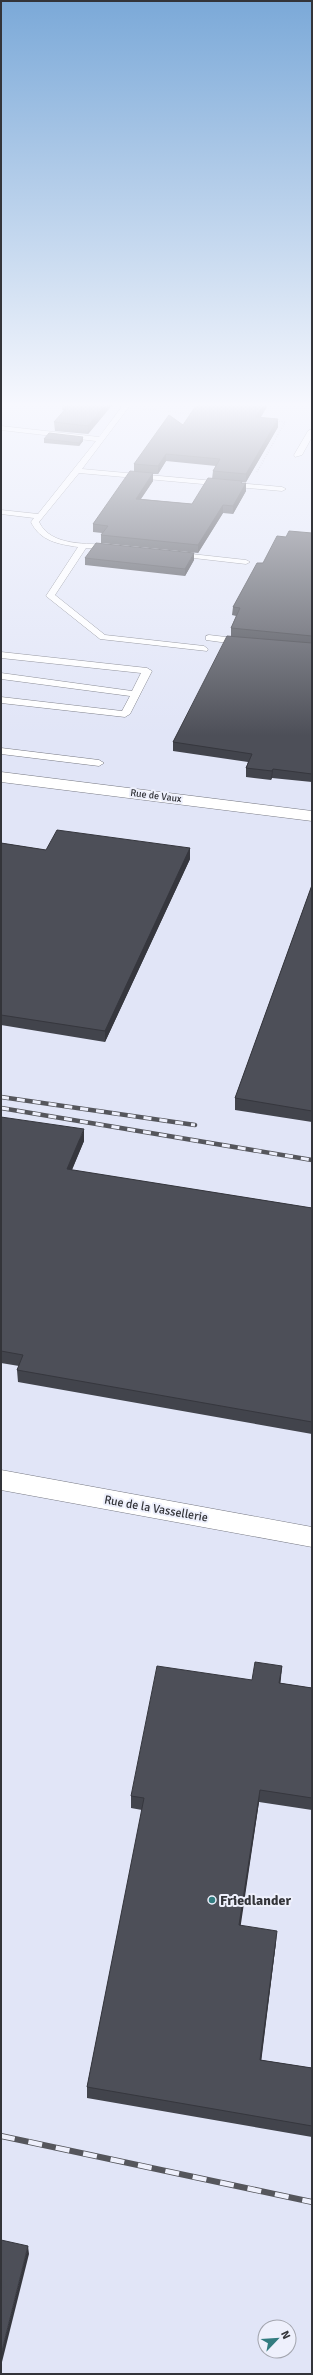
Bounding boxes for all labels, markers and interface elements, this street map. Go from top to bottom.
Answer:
street label: Rue de Vaux [130,787,183,805]
street label: Rue de la Vassellerie [103,1492,209,1526]
place label: Friedlander [220,1892,291,1909]
marker: Friedlander [207,1895,217,1905]
north arrow [257,2319,297,2359]
text: N [278,2329,293,2341]

